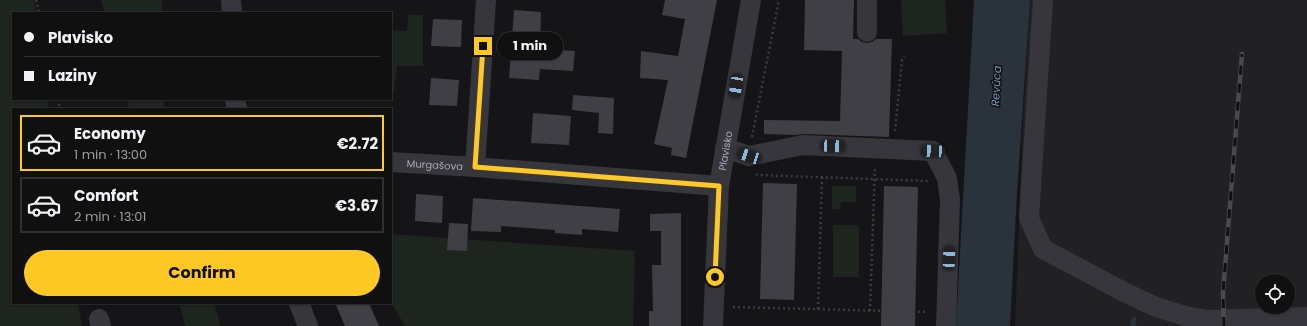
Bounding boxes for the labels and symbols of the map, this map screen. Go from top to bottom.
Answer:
callout: 1 min [497,32,563,60]
route end [474,37,492,55]
water label: Revúca [987,65,1005,107]
car [728,73,744,99]
street label: Plavisko [715,130,736,172]
car [821,140,845,152]
car [921,144,945,158]
car [736,147,762,165]
street label: Murgašova [406,156,463,174]
car [943,246,955,270]
route start [706,268,724,286]

